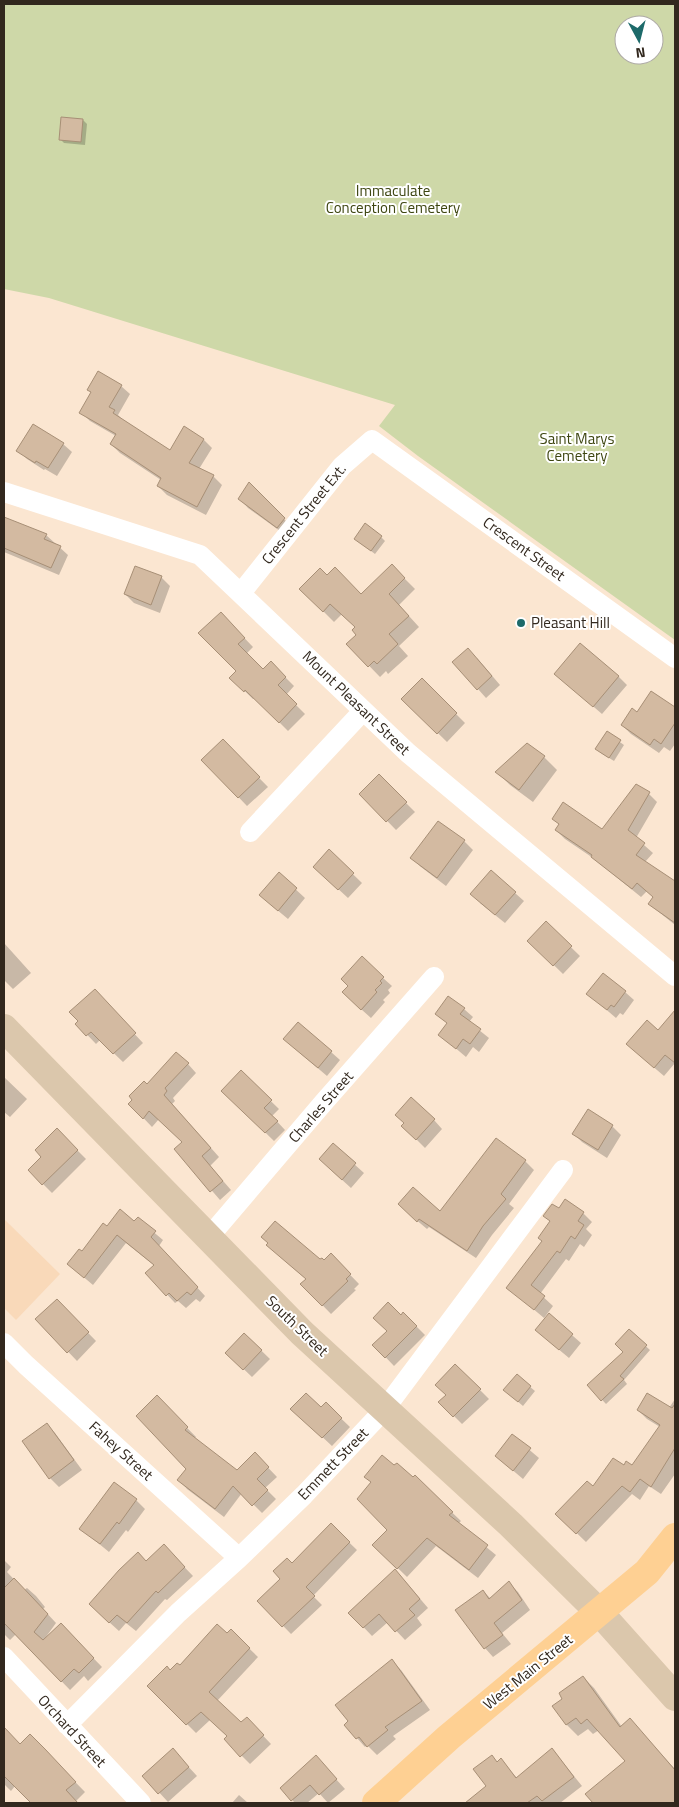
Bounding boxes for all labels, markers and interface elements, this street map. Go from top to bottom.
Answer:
north arrow [614,15,664,65]
text: N [635,42,647,64]
park label: Immaculate Conception Cemetery [326,179,460,219]
park label: Saint Marys Cemetery [540,427,614,467]
street label: Crescent Street Ext. [256,458,352,569]
street label: Crescent Street [478,511,571,587]
place label: Pleasant Hill [531,611,610,634]
marker: Pleasant Hill [515,617,527,629]
street label: Mount Pleasant Street [297,645,416,761]
street label: Charles Street [283,1065,359,1148]
street label: South Street [261,1290,334,1362]
street label: Fahey Street [84,1415,159,1486]
street label: Emmett Street [292,1422,374,1505]
street label: West Main Street [478,1628,578,1715]
street label: Orchard Street [33,1689,113,1773]

